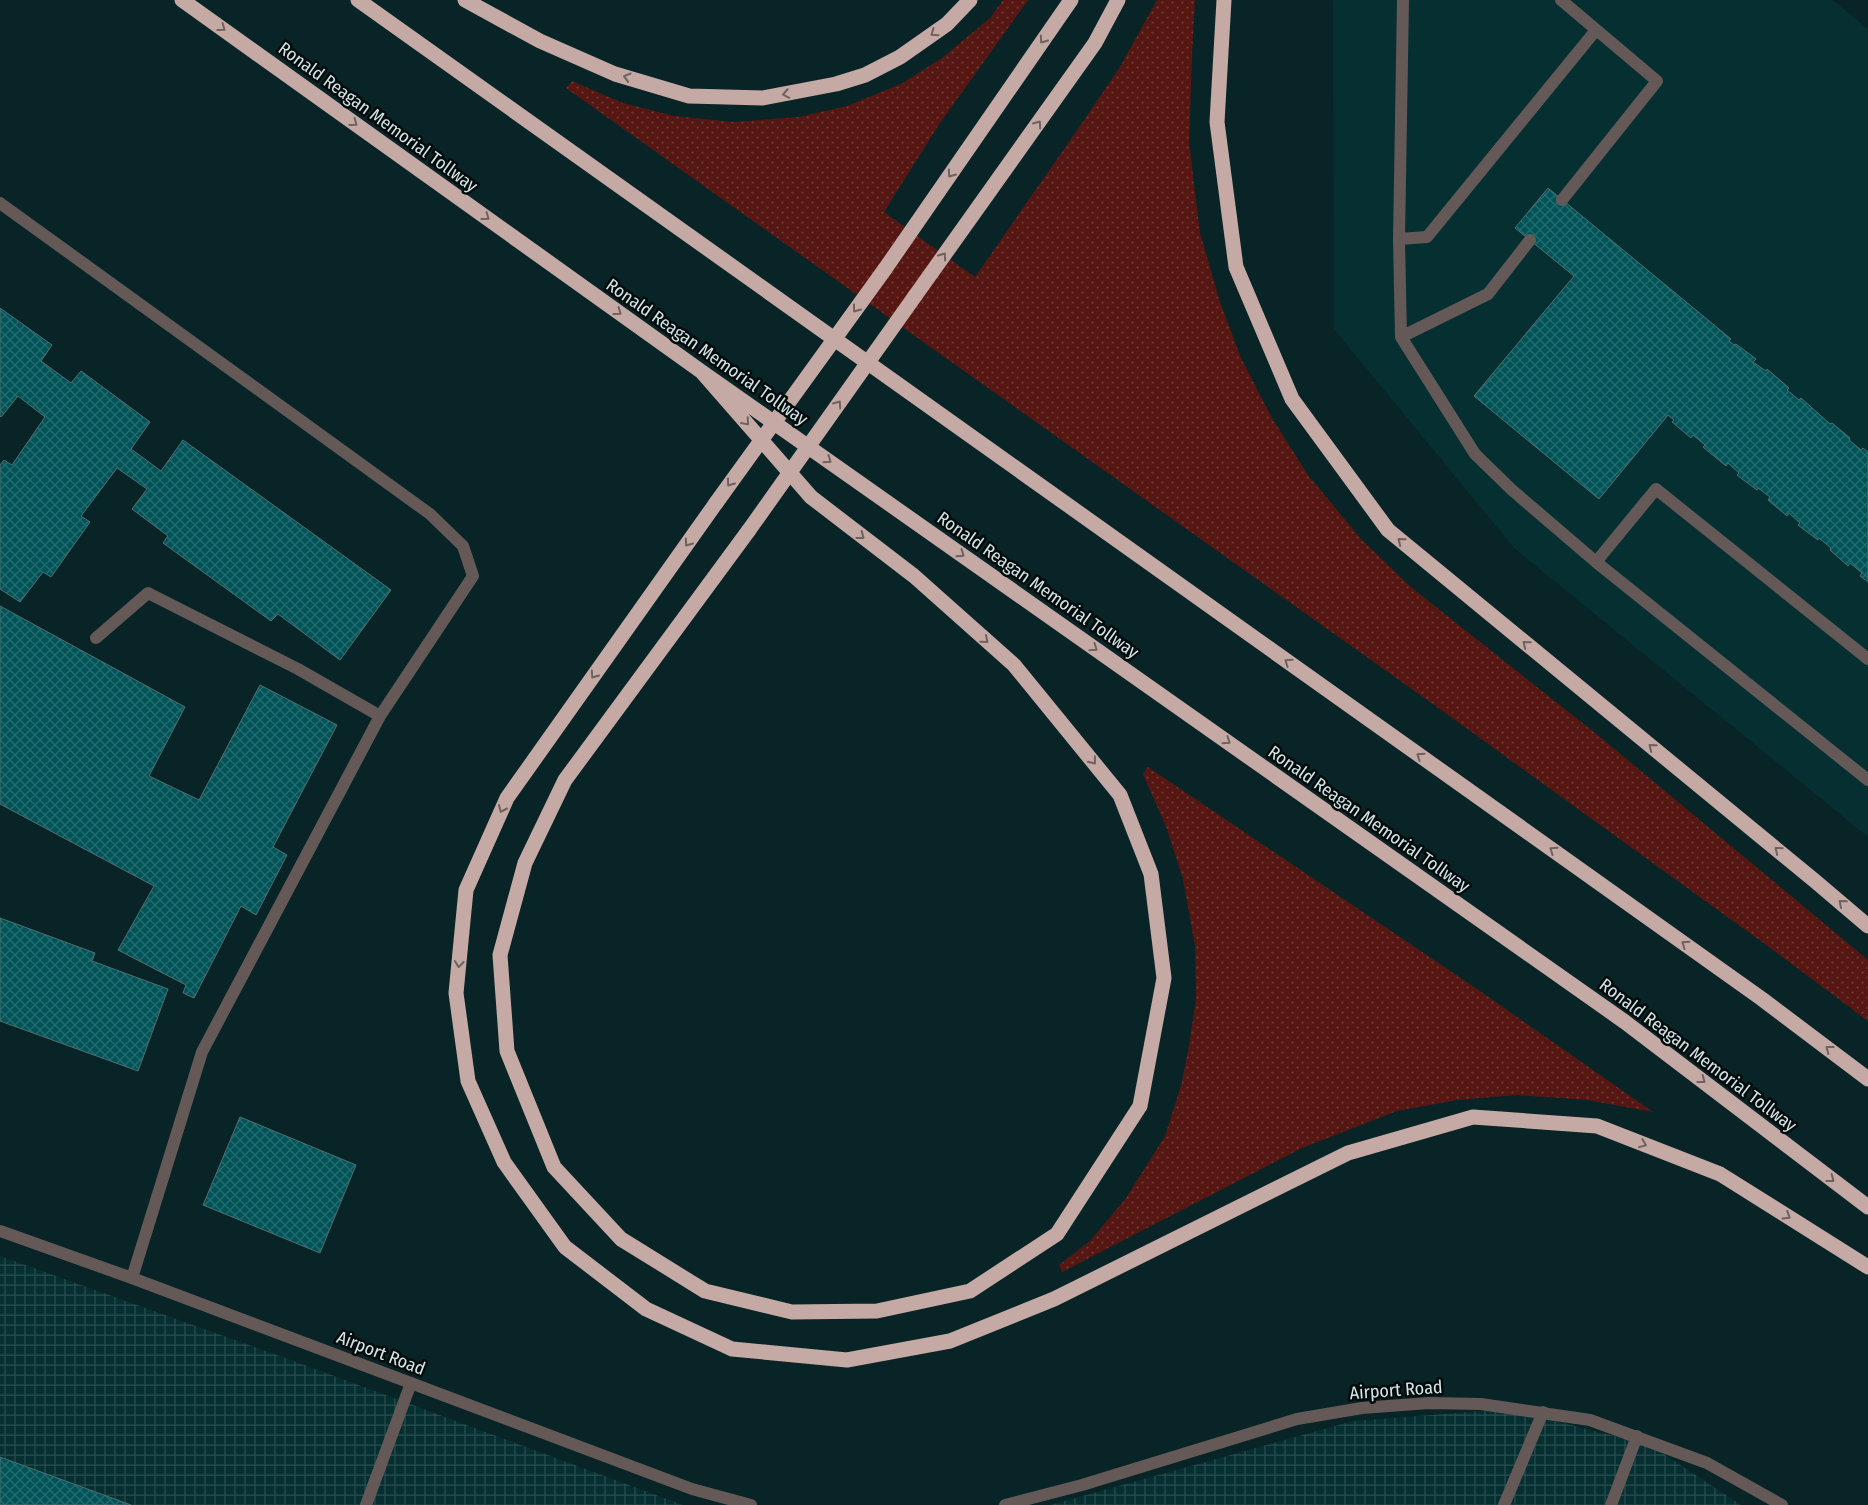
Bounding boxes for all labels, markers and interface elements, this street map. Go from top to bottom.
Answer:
one-way arrow [216,22,226,31]
one-way arrow [931,27,940,36]
one-way arrow [1040,34,1049,44]
street label: Ronald Reagan Memorial Tollway [274,37,482,197]
one-way arrow [623,73,631,83]
one-way arrow [782,88,791,98]
one-way arrow [348,117,358,126]
one-way arrow [1032,120,1041,130]
one-way arrow [948,168,957,178]
one-way arrow [480,212,489,220]
one-way arrow [937,252,946,262]
street label: Ronald Reagan Memorial Tollway [602,274,812,430]
one-way arrow [853,303,862,312]
one-way arrow [613,306,622,315]
one-way arrow [832,401,841,410]
one-way arrow [740,416,748,425]
one-way arrow [822,454,832,463]
one-way arrow [727,477,736,487]
street label: Ronald Reagan Memorial Tollway [933,507,1143,663]
one-way arrow [855,530,864,538]
one-way arrow [685,537,694,546]
one-way arrow [1397,537,1406,546]
one-way arrow [955,548,965,557]
one-way arrow [980,634,989,643]
one-way arrow [1523,640,1532,649]
one-way arrow [1088,642,1097,650]
one-way arrow [1284,659,1294,668]
one-way arrow [591,669,600,679]
one-way arrow [1221,735,1230,744]
street label: Ronald Reagan Memorial Tollway [1264,741,1474,897]
one-way arrow [1649,744,1658,752]
one-way arrow [1416,753,1426,762]
one-way arrow [1087,755,1095,764]
one-way arrow [497,804,508,813]
one-way arrow [1774,846,1783,855]
one-way arrow [1549,847,1559,856]
one-way arrow [1838,900,1847,909]
one-way arrow [1681,941,1691,950]
one-way arrow [454,960,465,968]
street label: Ronald Reagan Memorial Tollway [1595,974,1801,1136]
one-way arrow [1825,1046,1835,1055]
one-way arrow [1696,1074,1706,1083]
one-way arrow [1638,1138,1646,1148]
one-way arrow [1825,1173,1834,1181]
one-way arrow [1782,1210,1791,1220]
street label: Airport Road [334,1326,428,1380]
street label: Airport Road [1349,1376,1443,1404]

